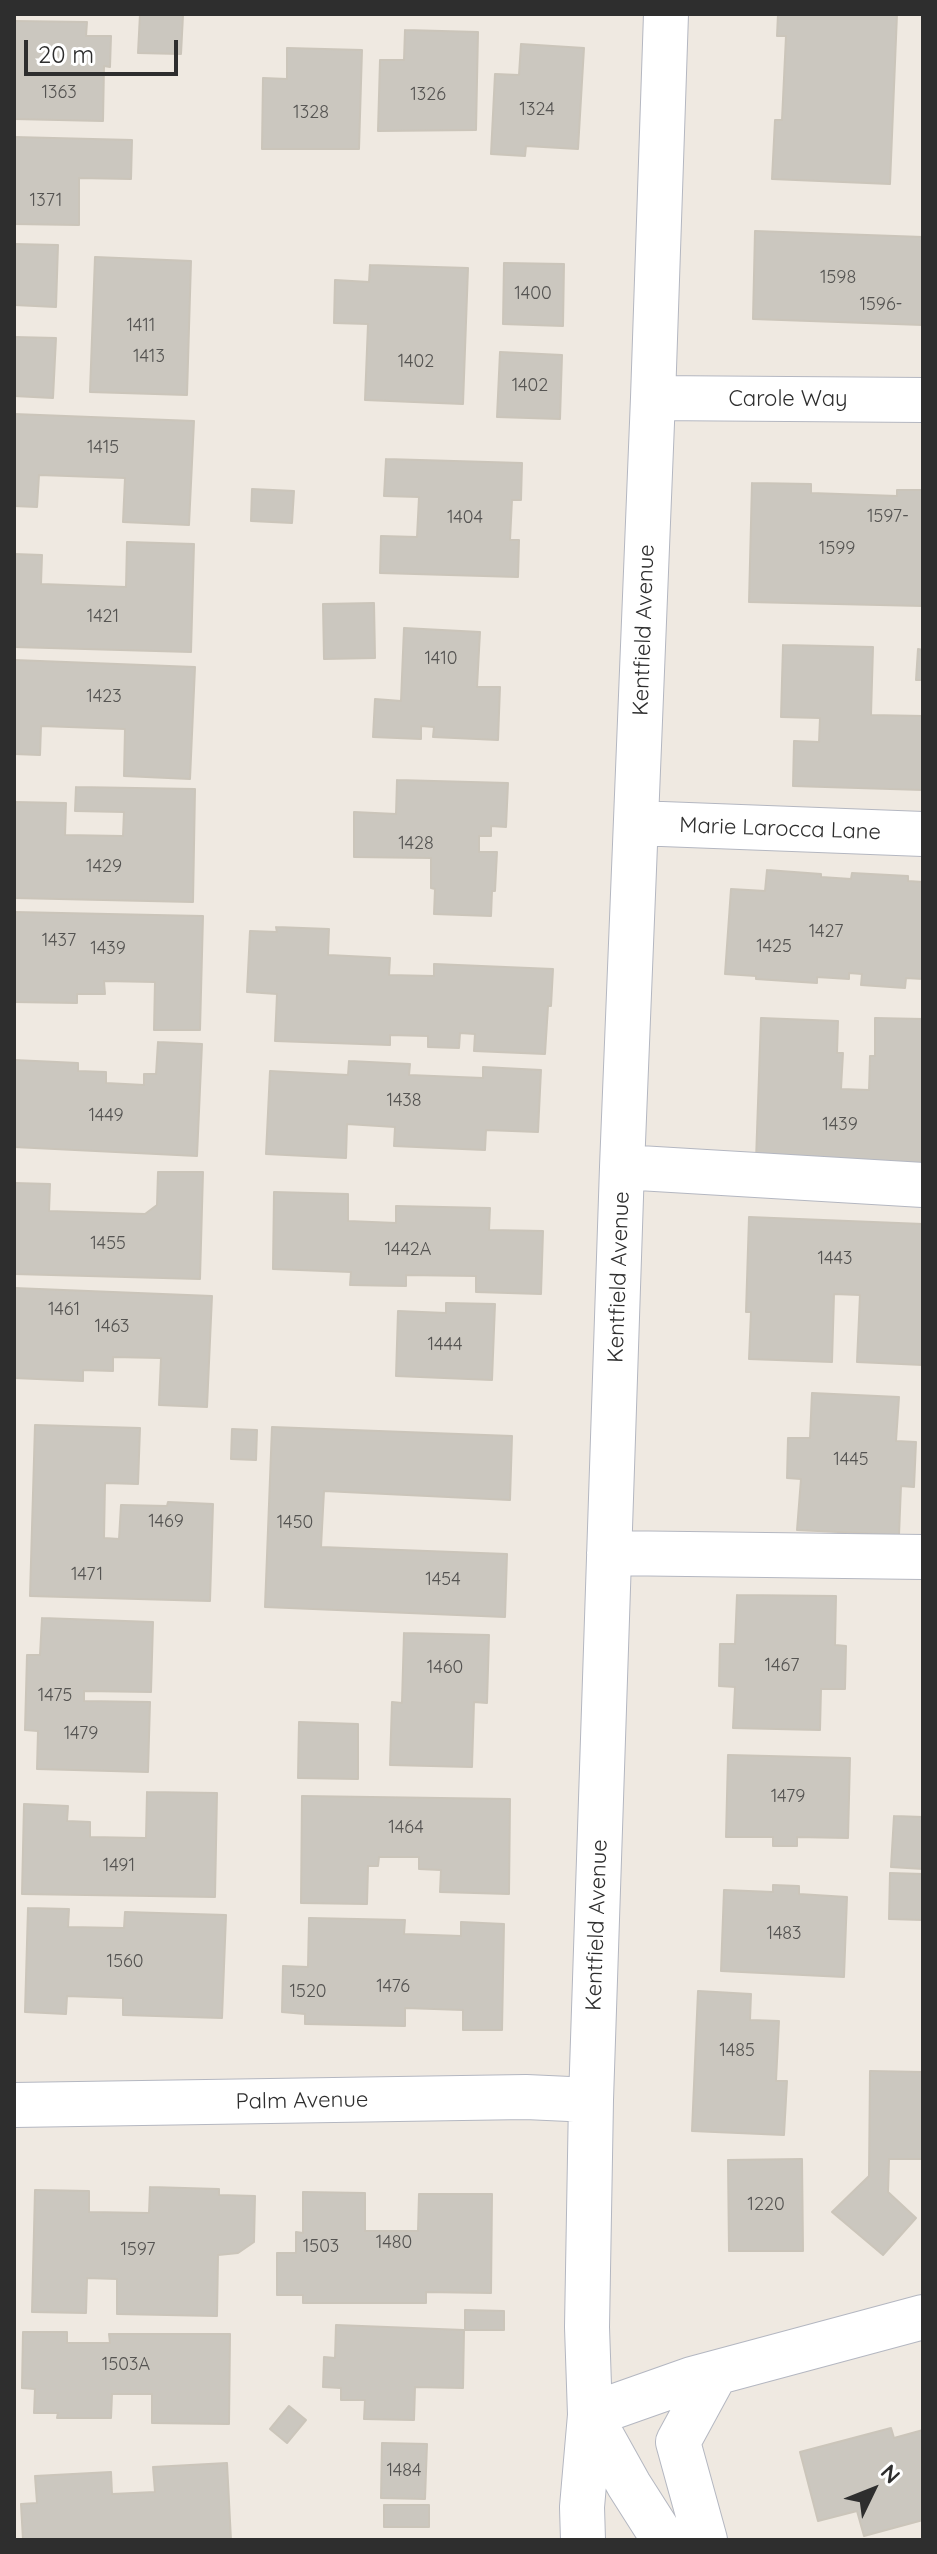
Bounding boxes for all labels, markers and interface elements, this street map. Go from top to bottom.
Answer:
scale bar [28,24,182,74]
text: 20 m [38,39,94,69]
house number: 1363 [41,82,77,104]
house number: 1326 [410,84,446,106]
house number: 1324 [519,99,555,121]
house number: 1328 [293,102,329,124]
house number: 1371 [30,190,62,212]
house number: 1598 [820,267,856,289]
house number: 1400 [514,283,552,305]
house number: 1596- [859,294,903,316]
house number: 1411 [126,315,156,337]
house number: 1413 [133,346,165,368]
house number: 1402 [398,351,434,373]
house number: 1402 [512,375,548,397]
street label: Carole Way [728,386,848,412]
house number: 1415 [87,437,119,459]
house number: 1597- [867,506,909,528]
house number: 1404 [447,507,483,529]
house number: 1599 [819,538,855,560]
street label: Kentfield Avenue [628,544,660,716]
house number: 1421 [87,606,119,628]
house number: 1410 [424,648,458,670]
house number: 1423 [86,686,122,708]
street label: Marie Larocca Lane [679,812,881,846]
house number: 1428 [398,833,434,855]
house number: 1429 [86,856,122,878]
house number: 1427 [809,921,843,943]
house number: 1437 [42,930,76,952]
house number: 1425 [756,936,792,958]
house number: 1439 [90,938,126,960]
house number: 1438 [386,1090,422,1112]
house number: 1449 [88,1105,124,1127]
house number: 1439 [822,1114,858,1136]
street label: Kentfield Avenue [603,1191,635,1363]
house number: 1455 [90,1233,126,1255]
house number: 1442A [385,1239,431,1261]
house number: 1443 [818,1248,852,1270]
house number: 1461 [48,1299,80,1321]
house number: 1463 [95,1316,129,1338]
house number: 1444 [428,1334,462,1356]
house number: 1445 [833,1449,869,1471]
house number: 1469 [148,1511,184,1533]
house number: 1450 [277,1512,313,1534]
house number: 1471 [71,1564,103,1586]
house number: 1454 [425,1569,461,1591]
house number: 1467 [765,1655,799,1677]
house number: 1460 [427,1657,463,1679]
house number: 1475 [38,1685,72,1707]
house number: 1479 [64,1723,98,1745]
house number: 1479 [771,1786,805,1808]
house number: 1464 [388,1817,424,1839]
street label: Kentfield Avenue [581,1839,613,2011]
house number: 1491 [103,1855,135,1877]
house number: 1483 [766,1923,802,1945]
house number: 1560 [107,1951,143,1973]
house number: 1476 [376,1976,410,1998]
house number: 1520 [289,1981,327,2003]
house number: 1485 [719,2040,755,2062]
street label: Palm Avenue [235,2087,369,2115]
house number: 1220 [747,2194,785,2216]
house number: 1480 [376,2232,412,2254]
house number: 1503 [303,2236,339,2258]
house number: 1597 [120,2239,156,2261]
house number: 1503A [102,2354,150,2376]
north arrow [833,2450,913,2530]
text: N [875,2458,906,2489]
house number: 1484 [386,2460,422,2482]

